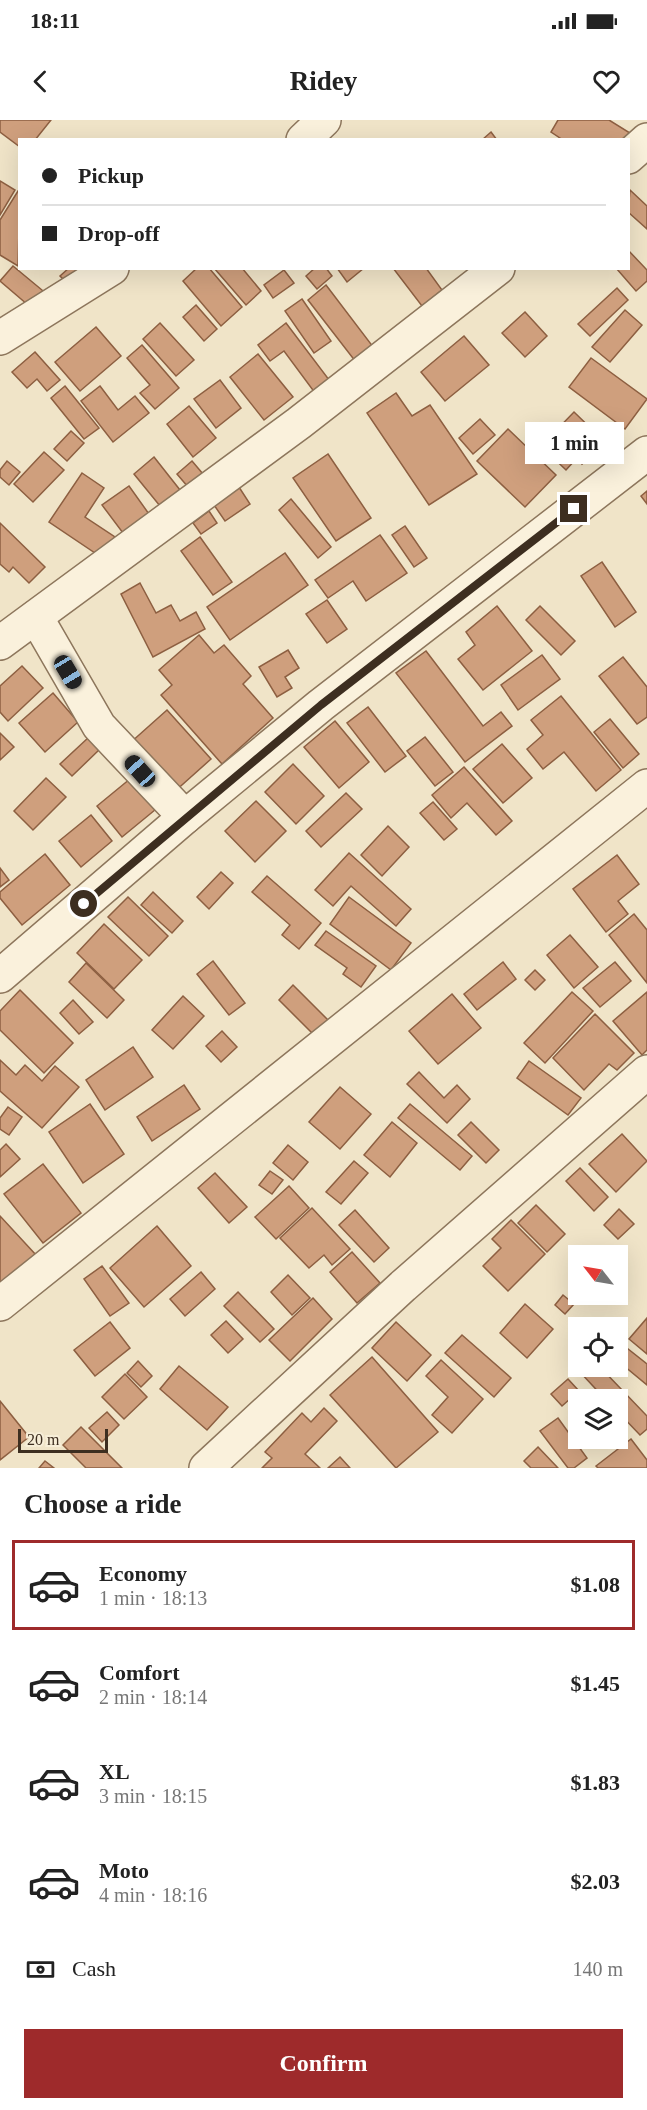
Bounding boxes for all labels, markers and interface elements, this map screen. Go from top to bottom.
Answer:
text: 18:11 [30,8,80,33]
icon: back [24,65,57,98]
icon: heart [590,65,623,98]
text: Ridey [290,66,357,96]
text: Pickup [78,163,144,188]
text: Drop-off [78,221,159,246]
callout: 1 min [524,422,624,464]
text: 1 min [550,432,599,454]
route end [560,495,587,522]
car [51,652,85,692]
car [121,752,159,790]
route start [70,890,97,917]
north arrow [568,1245,628,1305]
map controls [568,1245,628,1449]
button: locate [568,1317,628,1377]
button: layers [568,1389,628,1449]
scale bar [18,1426,108,1454]
text: 20 m [27,1431,59,1448]
text: Choose a ride [24,1489,182,1519]
icon: car [27,1558,81,1612]
text: Economy [99,1561,187,1586]
text: $1.08 [571,1572,620,1597]
text: 1 min · 18:13 [99,1587,207,1609]
icon: car [27,1657,81,1711]
text: Comfort [99,1660,180,1685]
text: $1.45 [571,1671,620,1696]
text: 2 min · 18:14 [99,1686,207,1708]
icon: car [27,1756,81,1810]
text: XL [99,1759,130,1784]
text: $1.83 [571,1770,620,1795]
text: 3 min · 18:15 [99,1785,207,1807]
icon: car [27,1855,81,1909]
text: Moto [99,1858,149,1883]
text: $2.03 [571,1869,620,1894]
text: 4 min · 18:16 [99,1884,207,1906]
icon: cash [24,1953,57,1986]
text: Cash [72,1956,116,1981]
text: 140 m [572,1958,623,1980]
button: Confirm [24,2029,623,2098]

